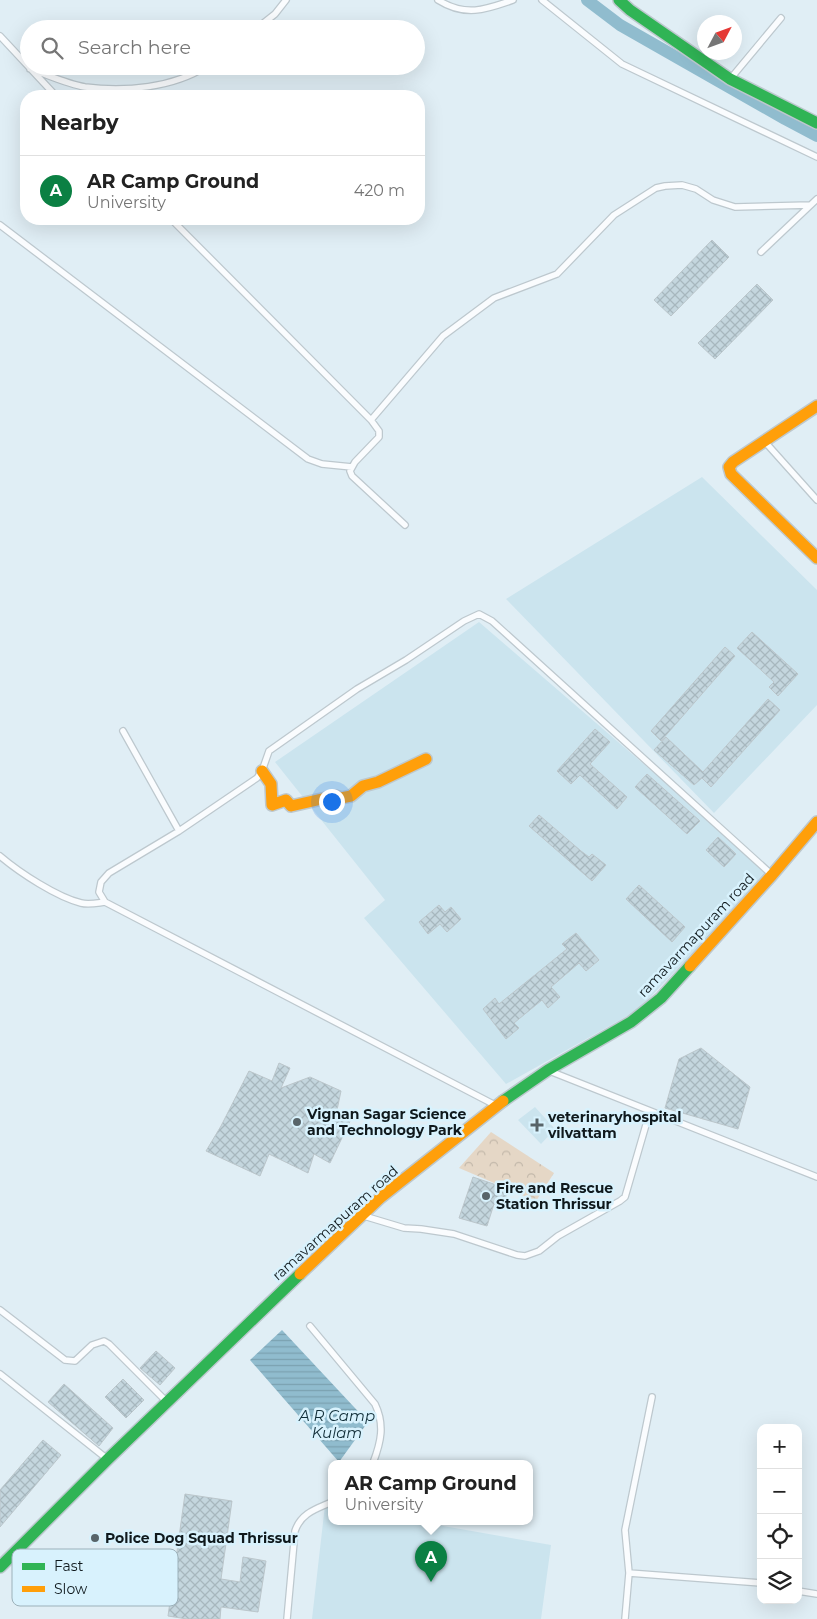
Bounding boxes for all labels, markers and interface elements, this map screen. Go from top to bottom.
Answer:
north arrow [697,15,742,60]
search box [20,20,425,75]
icon: search [38,34,66,62]
text: Search here [78,36,191,59]
text: Nearby [40,110,119,135]
text: AR Camp Ground [87,170,259,193]
text: A [50,181,62,200]
text: 420 m [354,181,405,200]
text: University [87,193,166,212]
your location [319,789,345,815]
street label: ramavarmapuram road [634,869,758,1001]
place label: Vignan Sagar Science and Technology Park [306,1105,467,1139]
place label: veterinaryhospital vilvattam [547,1108,682,1142]
marker: Vignan Sagar Science and Technology Park [291,1116,303,1128]
marker: veterinaryhospital vilvattam [530,1118,544,1132]
street label: ramavarmapuram road [268,1162,402,1284]
place label: Fire and Rescue Station Thrissur [496,1179,613,1213]
marker: Fire and Rescue Station Thrissur [480,1190,492,1202]
water label: A R Camp Kulam [298,1406,375,1442]
map controls [757,1424,802,1604]
button: + [757,1424,802,1469]
popup [328,1460,533,1525]
button: − [757,1469,802,1514]
text: AR Camp Ground [344,1472,517,1495]
text: University [344,1495,423,1514]
button: locate [757,1514,802,1559]
place label: Police Dog Squad Thrissur [105,1529,298,1547]
marker: Police Dog Squad Thrissur [89,1532,101,1544]
pin: A [415,1541,447,1582]
legend [12,1549,178,1606]
text: Fast [54,1557,84,1575]
button: layers [757,1559,802,1604]
text: Slow [54,1580,88,1598]

